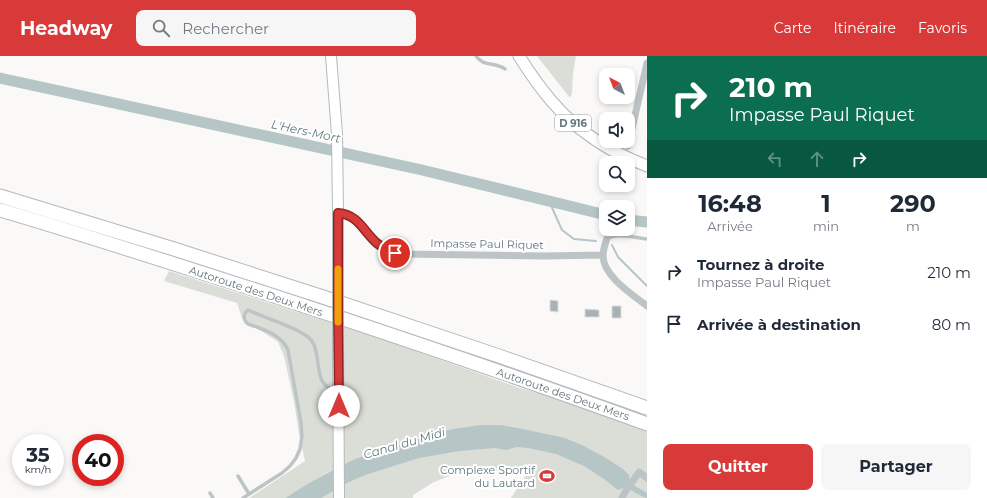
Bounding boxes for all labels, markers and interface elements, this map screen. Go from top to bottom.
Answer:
search box [136,10,416,46]
text: Headway [20,17,112,40]
icon: search [150,17,172,39]
text: Rechercher [182,19,269,38]
text: Carte [774,19,811,37]
text: Itinéraire [833,19,896,37]
text: Favoris [918,19,967,37]
north arrow [599,68,635,104]
map controls [599,68,635,236]
text: 210 m [729,70,813,104]
icon: right [663,72,715,124]
text: Impasse Paul Riquet [729,104,915,126]
button: sound [599,112,635,148]
road number: D 916 [555,115,591,131]
water label: L'Hers-Mort [270,116,342,146]
icon: left [764,148,786,170]
icon: ahead [806,148,828,170]
icon: right [848,148,870,170]
button: search [599,156,635,192]
text: 16:48 [698,189,762,218]
text: 1 [821,189,831,218]
text: 290 [890,189,936,218]
button: layers [599,200,635,236]
text: Arrivée [707,218,753,234]
text: min [813,218,839,234]
text: m [906,218,920,234]
pin [378,236,412,270]
street label: Impasse Paul Riquet [430,236,544,252]
icon: arrive [384,242,406,264]
text: Tournez à droite [697,255,825,274]
icon: right [663,261,685,283]
street label: Autoroute des Deux Mers [187,263,325,319]
text: 210 m [927,263,971,282]
text: Impasse Paul Riquet [697,274,831,290]
icon: arrive [663,313,685,335]
text: Arrivée à destination [697,315,861,334]
text: 80 m [932,315,971,334]
street label: Autoroute des Deux Mers [495,365,632,424]
position arrow [318,385,360,427]
water label: Canal du Midi [361,424,447,462]
speed limit sign: 40 [72,434,124,486]
text: 35 [26,443,50,467]
button: Quitter [663,444,813,490]
button: Partager [821,444,971,490]
text: km/h [25,463,51,476]
place label: Complexe Sportif du Lautard [440,463,536,490]
sports icon: Complexe Sportif du Lautard [538,467,556,485]

